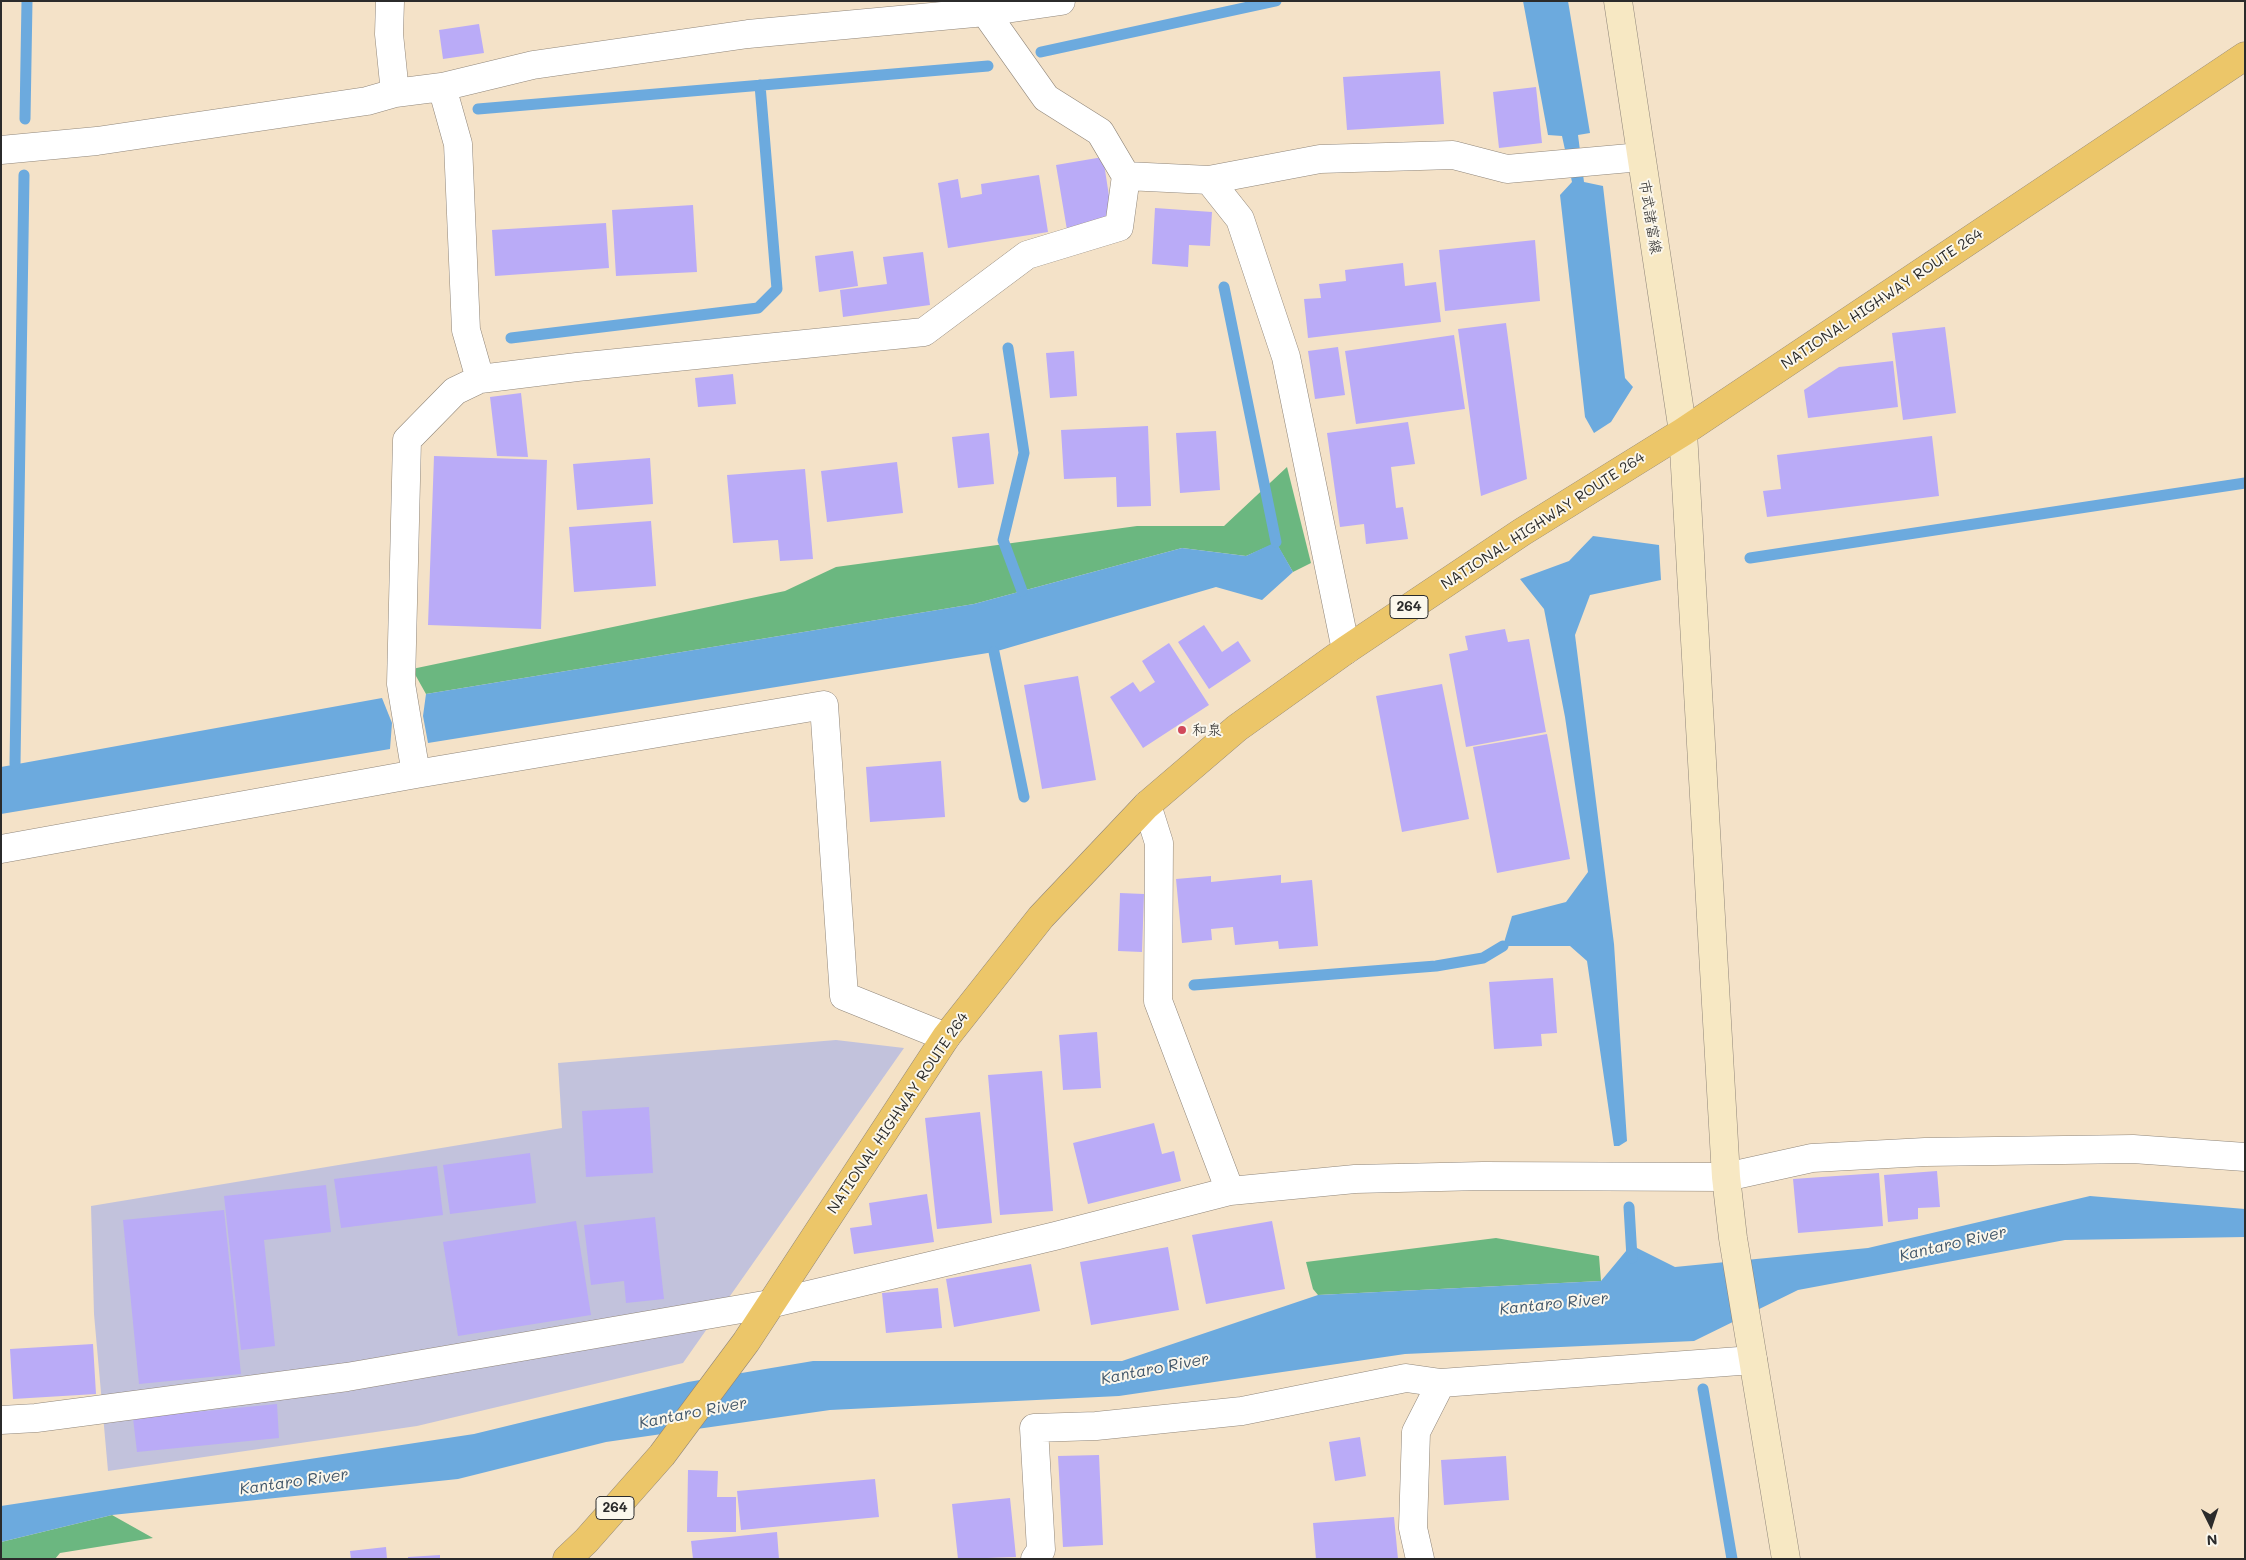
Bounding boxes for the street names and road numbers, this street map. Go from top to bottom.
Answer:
street label: 市武諸富線 [1635,179,1665,255]
street label: NATIONAL HIGHWAY ROUTE 264 [1778,225,1986,373]
street label: NATIONAL HIGHWAY ROUTE 264 [1438,448,1648,594]
road number: 264 [1390,596,1428,618]
street label: NATIONAL HIGHWAY ROUTE 264 [824,1009,972,1217]
road number: 264 [596,1496,634,1520]

